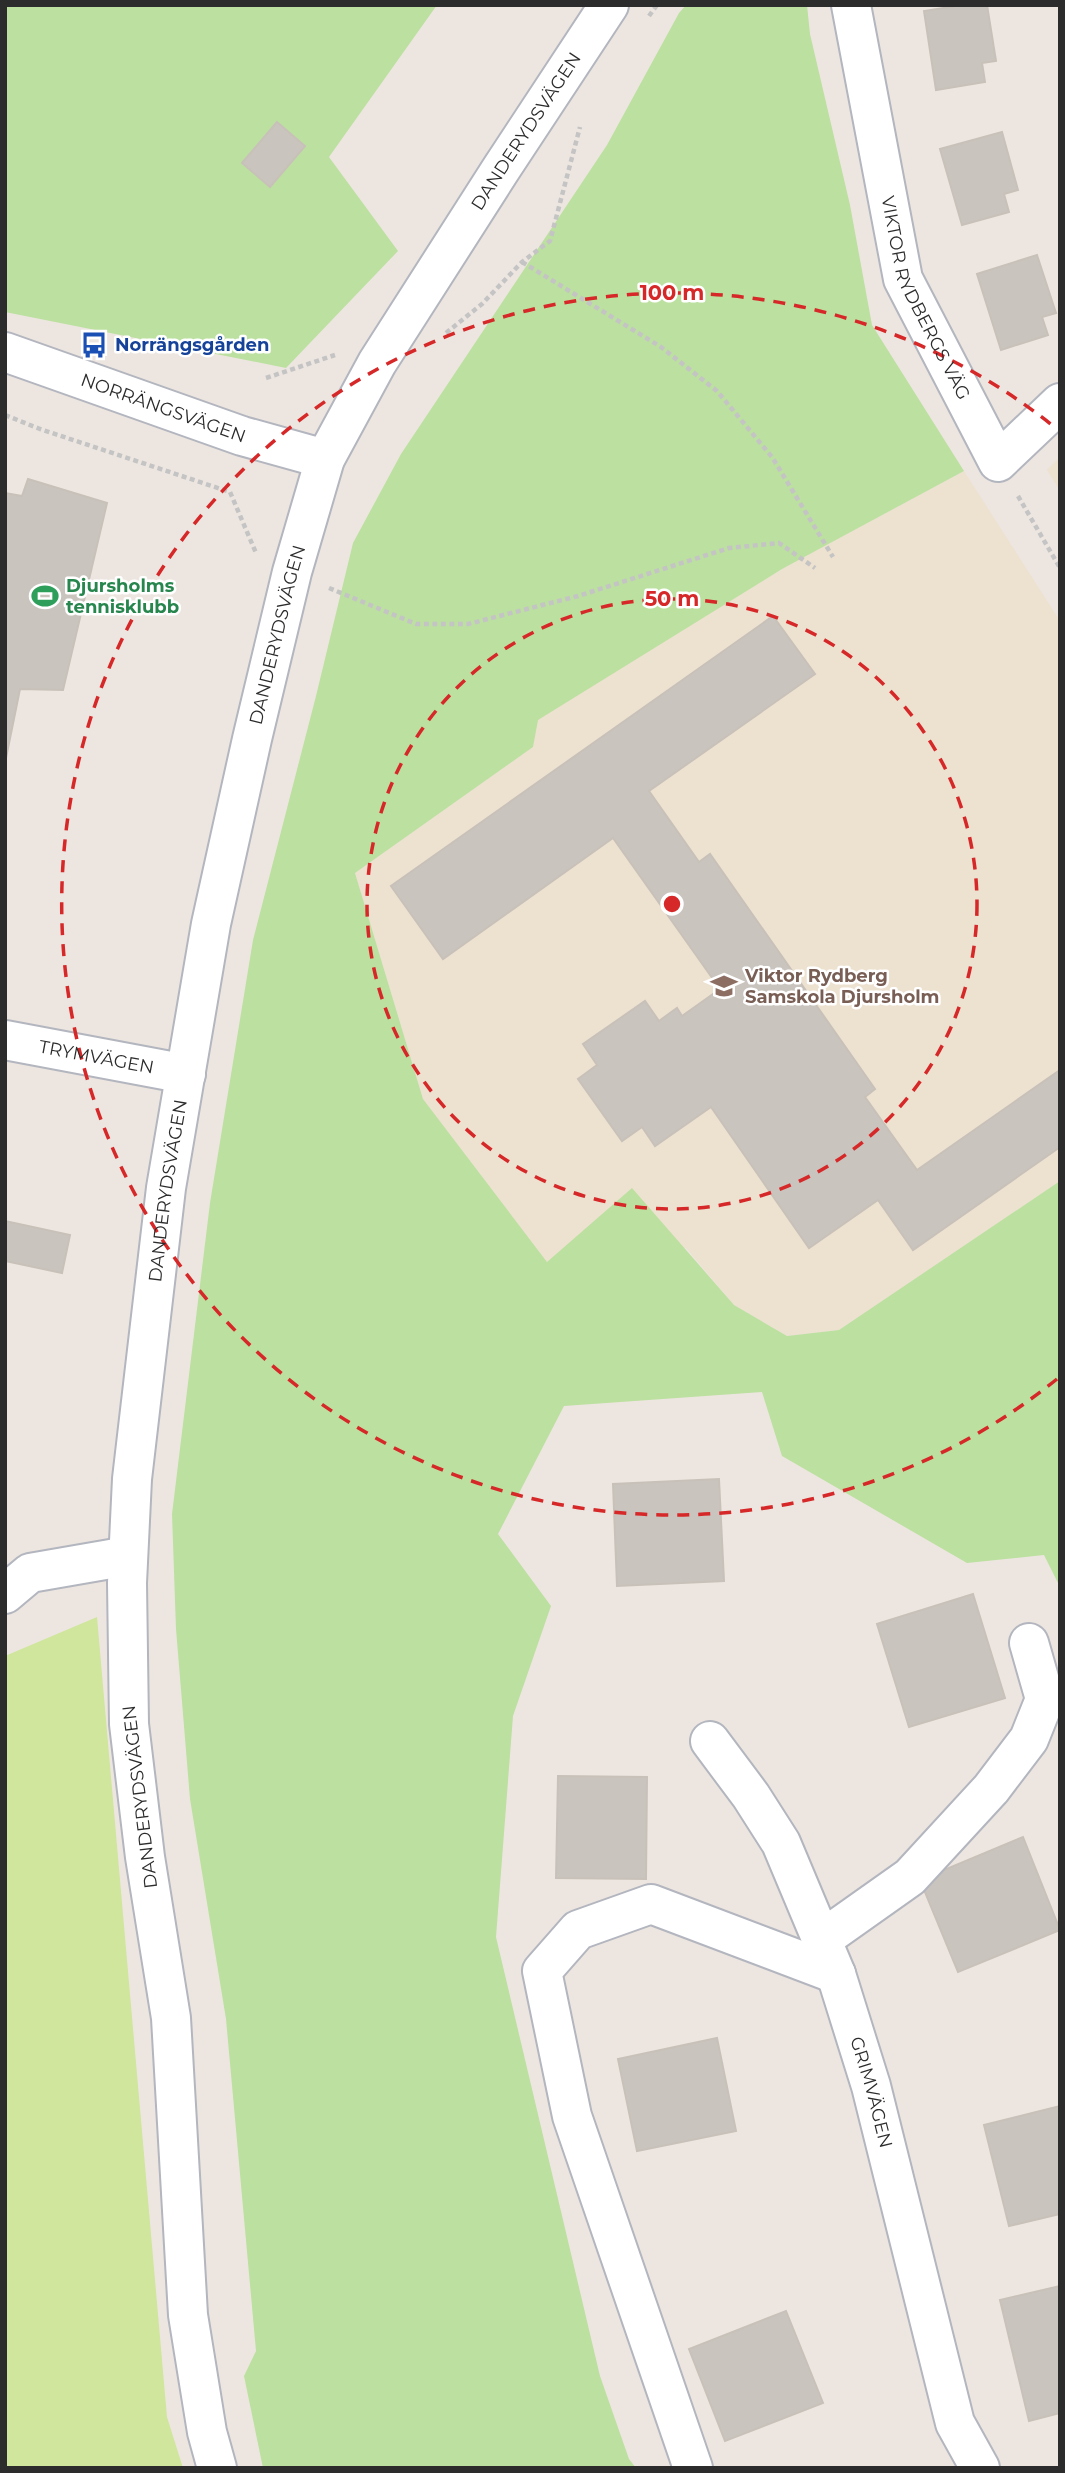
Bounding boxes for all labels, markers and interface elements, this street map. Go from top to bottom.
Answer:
street label: DANDERYDSVÄGEN [466,48,586,214]
street label: VIKTOR RYDBERGS VÄG [876,194,975,403]
text: 100 m [640,280,704,305]
bus stop icon: Norrängsgården [79,330,109,360]
place label: Norrängsgården [115,334,269,356]
street label: NORRÄNGSVÄGEN [78,369,249,447]
street label: DANDERYDSVÄGEN [245,542,310,727]
place label: Djursholms tennisklubb [66,575,179,618]
sports icon: Djursholms tennisklubb [30,581,60,611]
text: 50 m [645,586,699,611]
centre of rings [660,892,684,916]
place label: Viktor Rydberg Samskola Djursholm [744,965,940,1008]
school or university icon: Viktor Rydberg Samskola Djursholm [709,971,739,1001]
street label: TRYMVÄGEN [37,1036,156,1079]
street label: DANDERYDSVÄGEN [144,1098,192,1283]
street label: DANDERYDSVÄGEN [118,1704,162,1890]
street label: GRIMVÄGEN [845,2034,897,2150]

